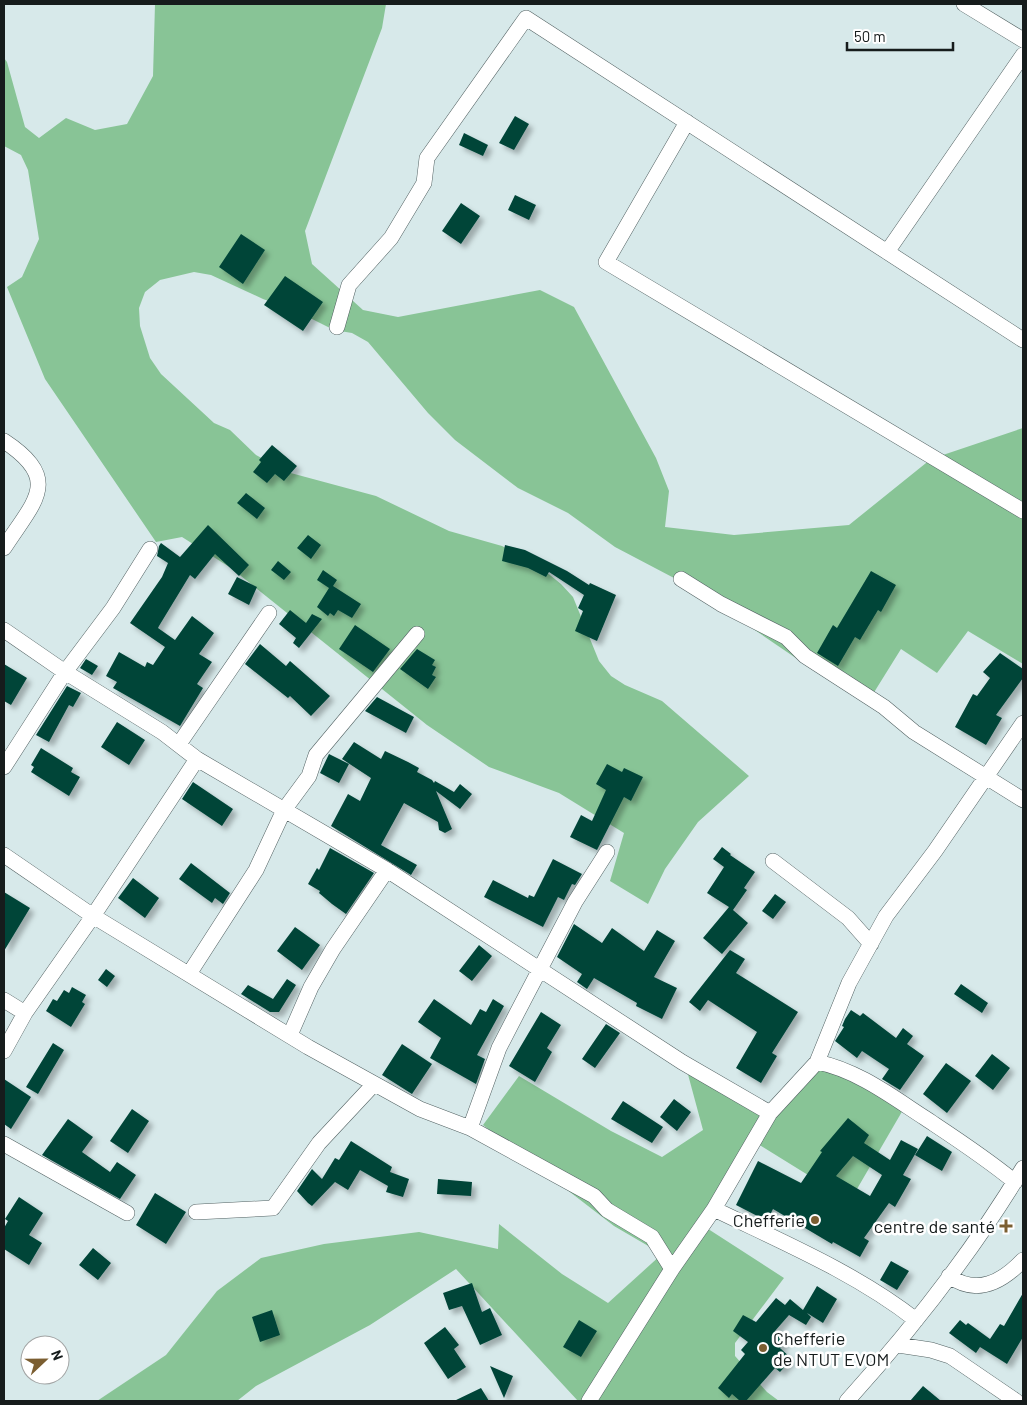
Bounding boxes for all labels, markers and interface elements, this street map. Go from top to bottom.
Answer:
scale bar [847,20,953,52]
text: 50 m [854,27,886,45]
place label: Chefferie [733,1209,805,1231]
marker: Chefferie [809,1214,821,1226]
place label: centre de santé [874,1215,995,1237]
marker: centre de santé [999,1219,1013,1233]
place label: Chefferie de NTUT EVOM [773,1327,889,1370]
north arrow [20,1335,70,1385]
marker: Chefferie de NTUT EVOM [757,1342,769,1354]
text: N [48,1347,67,1362]

